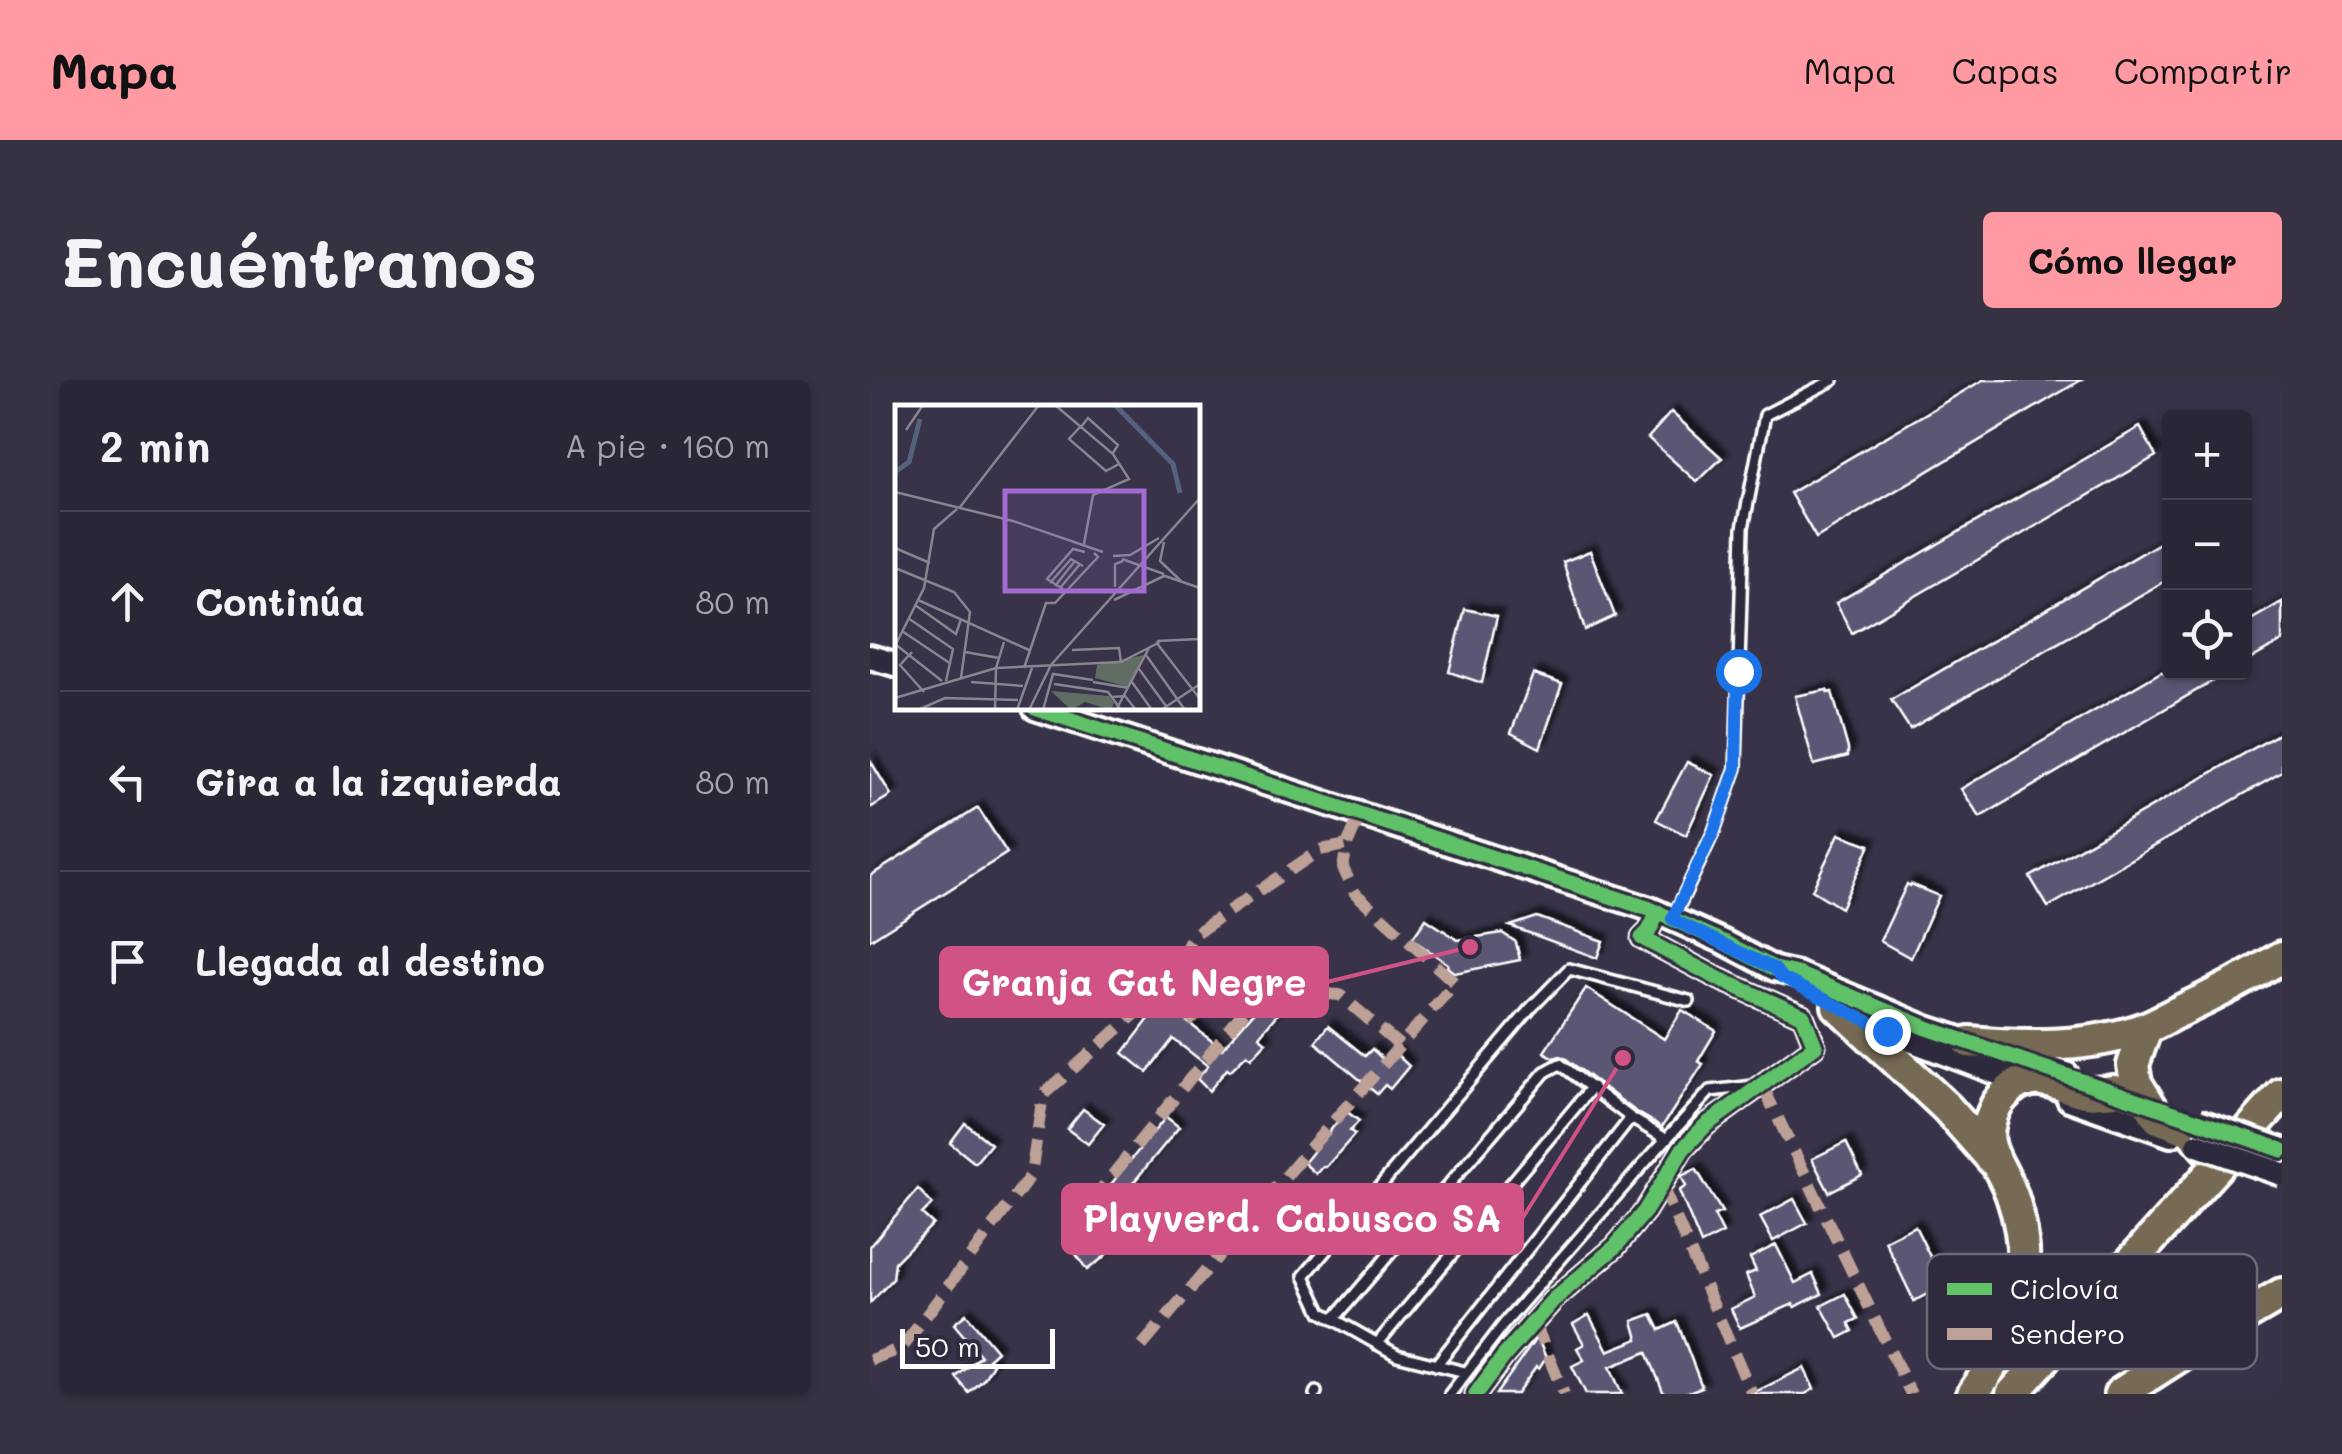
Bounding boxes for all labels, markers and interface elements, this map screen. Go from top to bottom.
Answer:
text: Mapa [50,39,178,101]
text: Mapa [1803,47,1896,93]
text: Capas [1951,47,2059,93]
text: Compartir [2114,47,2292,93]
button: Cómo llegar [1983,212,2282,308]
text: Encuéntranos [60,214,537,306]
inset map [895,405,1200,710]
map controls [2162,410,2252,680]
button: + [2162,410,2252,500]
text: 2 min [100,418,210,473]
text: A pie · 160 m [565,424,770,466]
button: − [2162,500,2252,590]
icon: ahead [100,574,155,629]
text: Continúa [195,576,365,626]
text: 80 m [695,580,770,622]
button: locate [2162,590,2252,680]
route start [1716,649,1762,695]
icon: left [100,754,155,809]
text: Gira a la izquierda [195,756,561,806]
text: 80 m [695,760,770,802]
icon: arrive [100,934,155,989]
text: Llegada al destino [195,936,545,986]
callout: Granja Gat Negre [941,948,1327,1016]
text: Granja Gat Negre [961,956,1307,1006]
route end [1865,1009,1911,1055]
callout: Playverd. Cabusco SA [1063,1185,1522,1253]
text: Playverd. Cabusco SA [1083,1192,1502,1242]
legend [1927,1254,2257,1369]
text: Ciclovía [2010,1270,2120,1306]
text: Sendero [2010,1315,2124,1351]
scale bar [900,1324,1055,1368]
text: 50 m [915,1328,980,1364]

